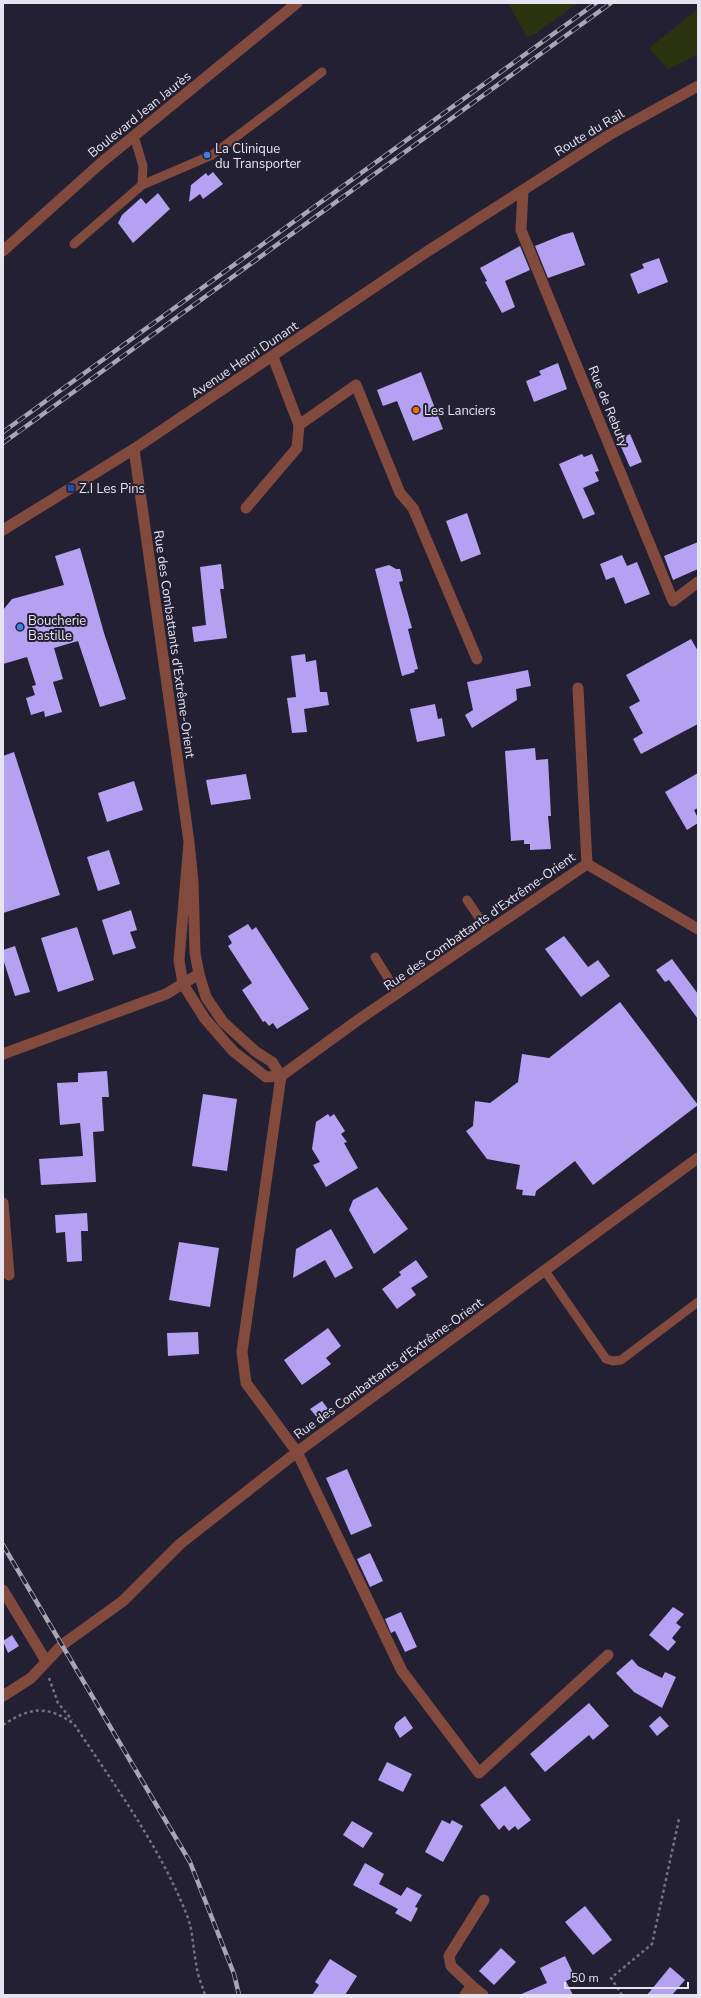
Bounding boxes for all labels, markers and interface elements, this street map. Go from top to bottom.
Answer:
street label: Boulevard Jean Jaurès [84,68,195,162]
street label: Route du Rail [551,105,628,161]
place label: La Clinique du Transporter [215,140,301,173]
marker: La Clinique du Transporter [202,150,212,160]
street label: Avenue Henri Dunant [187,317,302,403]
street label: Rue de Rebuty [584,363,633,450]
place label: Les Lanciers [424,402,496,420]
marker: Les Lanciers [411,405,421,415]
place label: Z.I Les Pins [79,480,145,498]
marker: Z.I Les Pins [66,483,76,493]
street label: Rue des Combattants d'Extrême-Orient [149,529,199,760]
place label: Boucherie Bastille [28,612,86,645]
marker: Boucherie Bastille [15,622,25,632]
street label: Rue des Combattants d'Extrême-Orient [380,848,579,995]
street label: Rue des Combattants d'Extrême-Orient [290,1294,487,1444]
scale bar [565,1964,688,1990]
text: 50 m [571,1970,599,1986]

